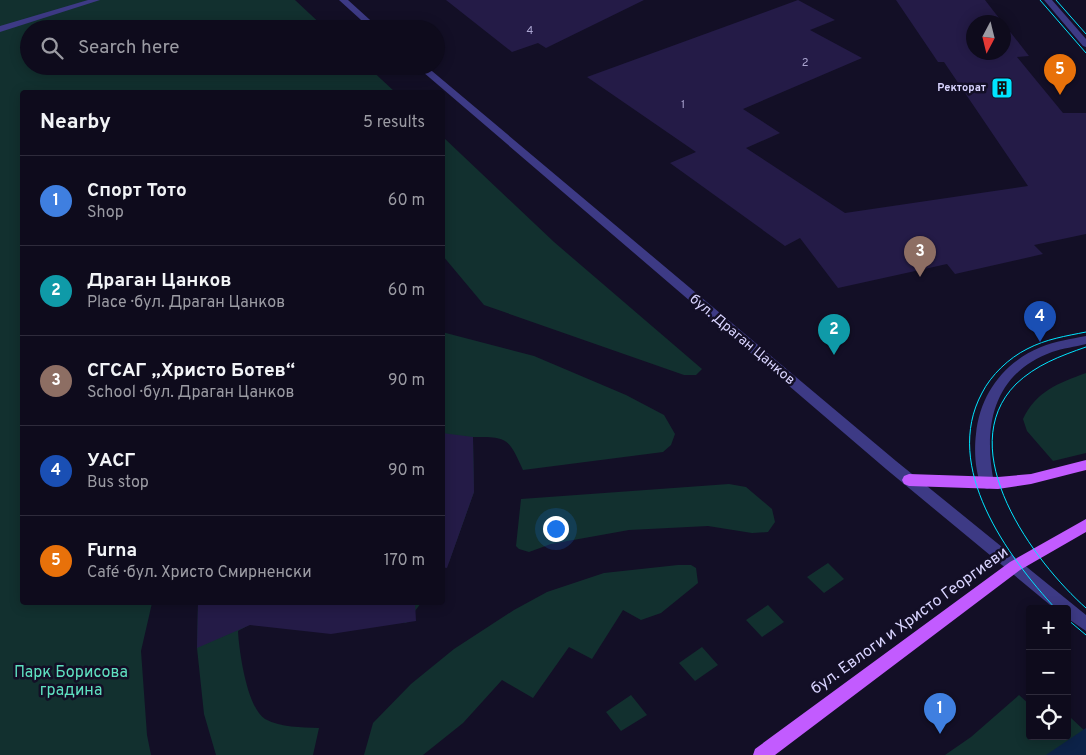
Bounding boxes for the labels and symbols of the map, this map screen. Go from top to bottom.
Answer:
north arrow [966,15,1011,60]
house number: 4 [527,24,534,38]
pin: 5 [1044,54,1076,95]
house number: 2 [802,56,808,70]
building icon: Ректорат [990,76,1014,100]
place label: Ректорат [937,81,986,95]
house number: 1 [681,98,685,112]
pin: 3 [904,236,936,277]
street label: бул. Драган Цанков [686,291,798,389]
pin: 4 [1024,301,1056,342]
pin: 2 [818,314,850,355]
your location [543,516,569,542]
street label: бул. Евлоги и Христо Георгиеви [807,543,1013,699]
park label: Парк Борисова градина [14,663,128,701]
pin: 1 [924,693,956,734]

